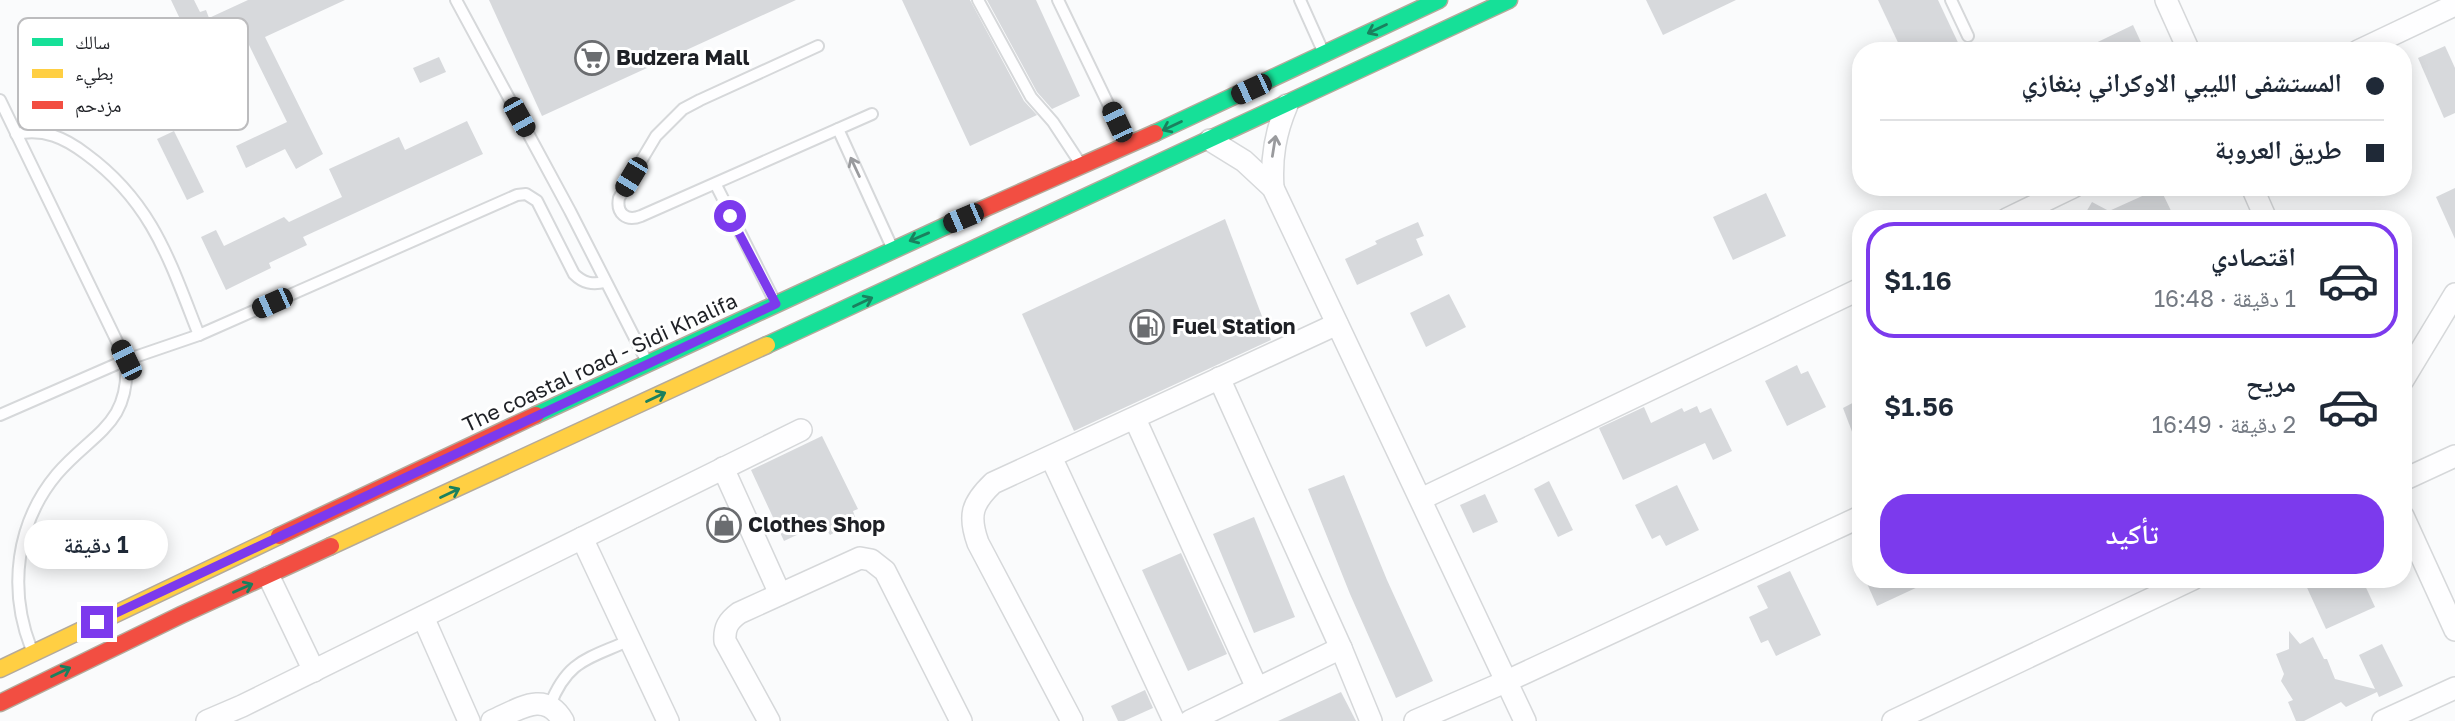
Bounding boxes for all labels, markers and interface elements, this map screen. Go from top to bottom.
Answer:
legend [18,18,248,130]
one-way arrow [1367,23,1389,36]
text: سالك [75,30,110,53]
supermarket icon: Budzera Mall [573,39,611,77]
place label: Budzera Mall [616,44,749,70]
text: بطيء [75,61,114,89]
text: المستشفى الليبي الاوكراني بنغازي [2021,67,2342,98]
car [1228,71,1275,107]
text: مزدحم [75,93,121,118]
car [500,94,539,140]
car [1099,99,1136,145]
one-way arrow [1162,120,1183,133]
text: طريق العروبة [2215,134,2342,165]
one-way arrow [1268,135,1281,157]
car [612,154,651,200]
one-way arrow [848,157,861,178]
route start [714,200,746,232]
car [940,200,987,236]
one-way arrow [908,232,930,245]
text: اقتصادي [2211,241,2296,272]
icon: car [2317,249,2380,312]
text: $1.16 [1884,265,1952,296]
text: 1 دقيقة · 16:48 [2154,284,2296,312]
car [249,285,296,321]
street label: The coastal road - Sidi Khalifa [458,287,741,437]
one-way arrow [852,295,873,308]
fuel station icon: Fuel Station [1128,308,1166,346]
place label: Fuel Station [1172,313,1296,339]
car [108,337,145,383]
text: مريح [2246,367,2296,398]
icon: car [2317,375,2380,438]
one-way arrow [645,390,666,404]
text: $1.56 [1884,391,1954,422]
text: 2 دقيقة · 16:49 [2152,410,2296,438]
one-way arrow [439,486,460,499]
button: تأكيد [1880,494,2384,574]
shop icon: Clothes Shop [705,506,743,544]
place label: Clothes Shop [748,511,885,537]
callout: 1 دقيقة [25,520,169,570]
text: 1 دقيقة [63,530,129,558]
one-way arrow [232,581,253,594]
route end [81,606,113,638]
one-way arrow [50,665,71,679]

